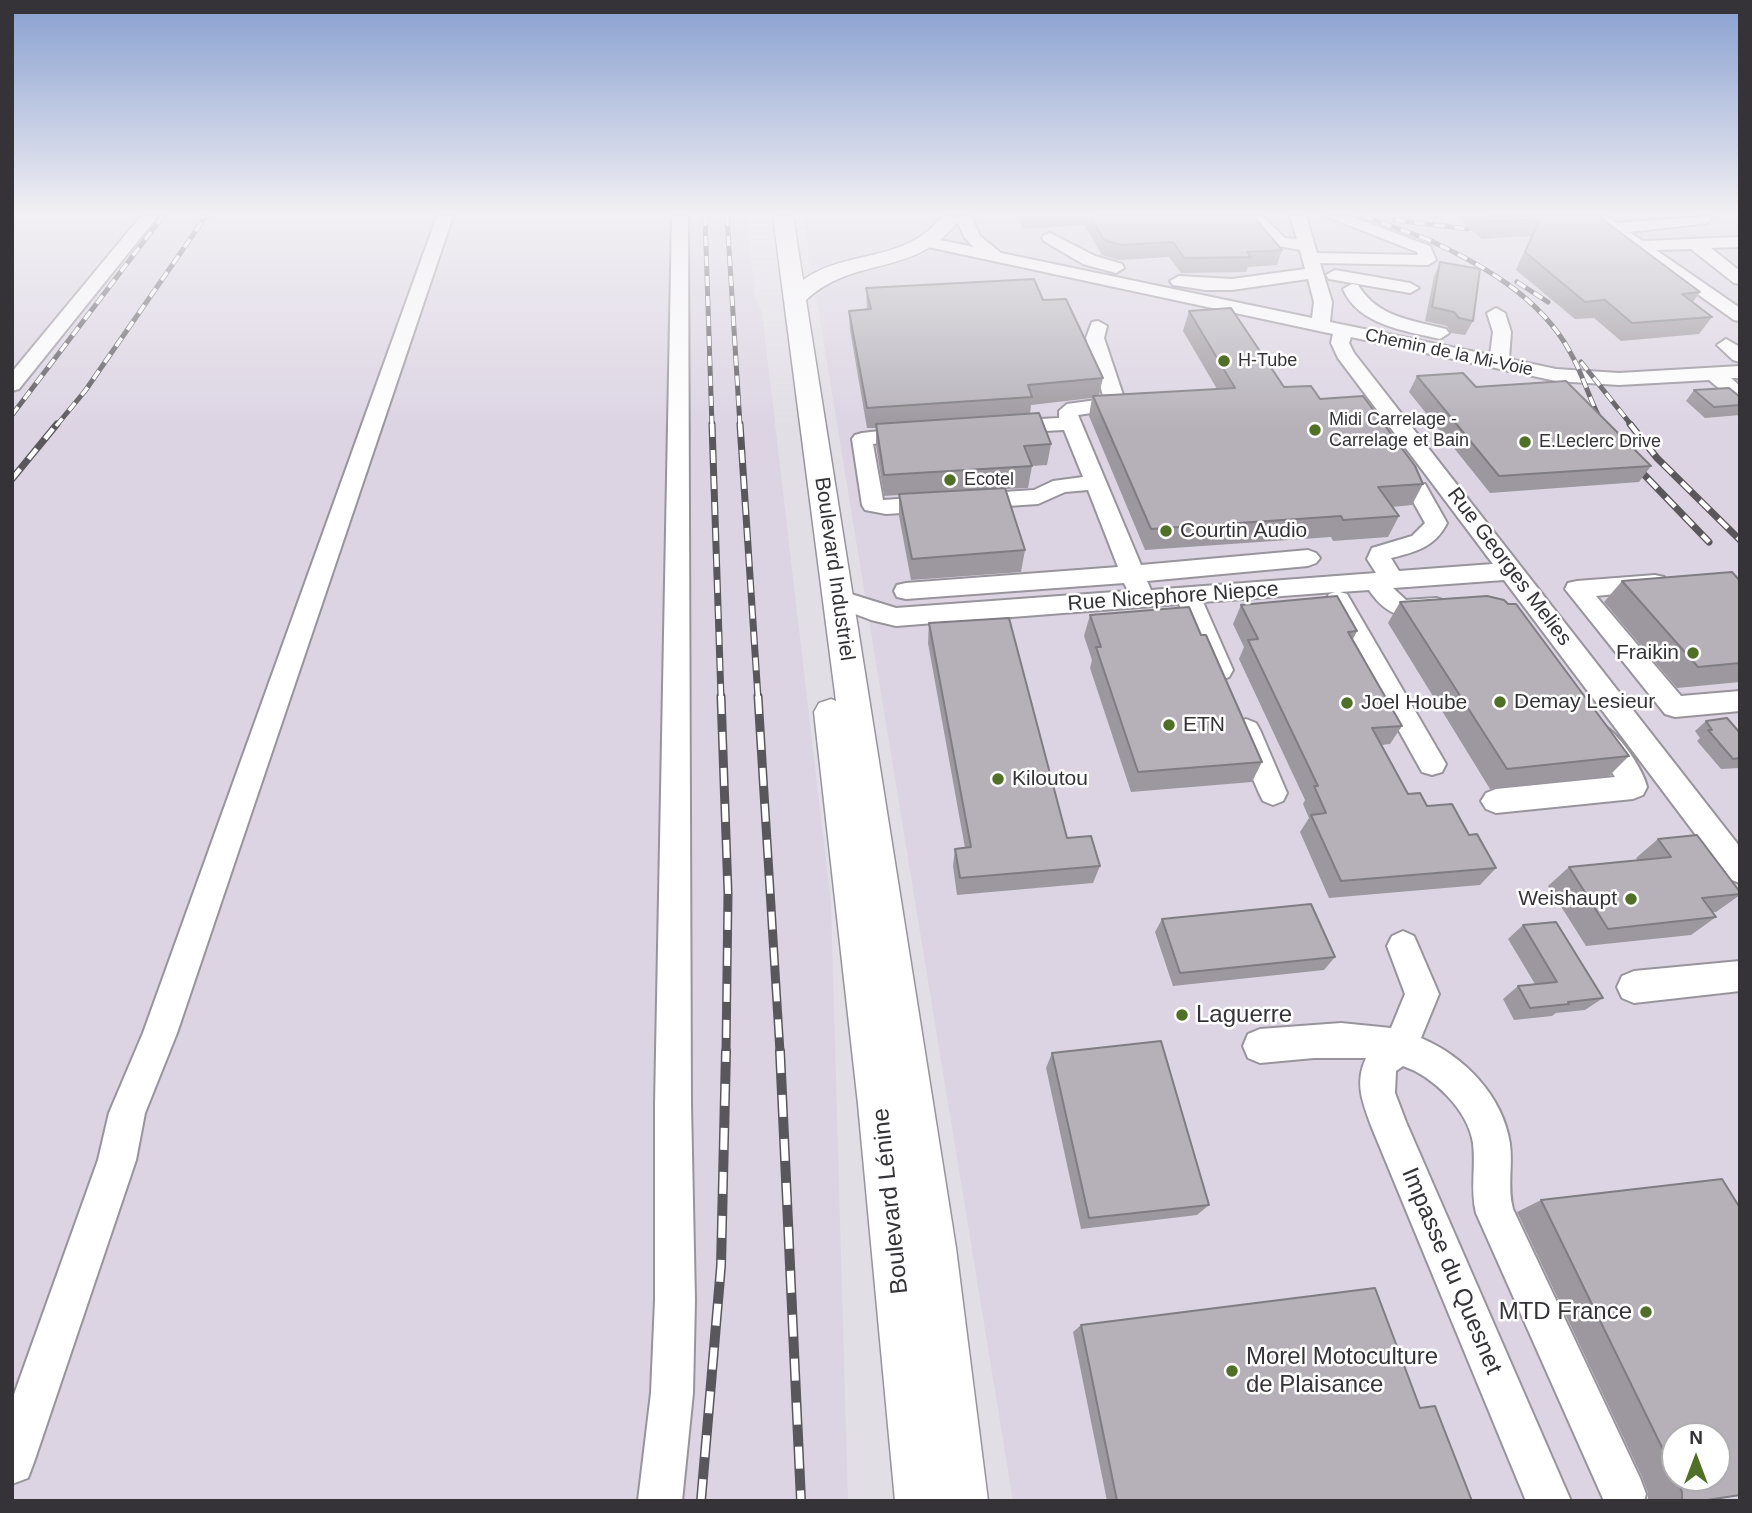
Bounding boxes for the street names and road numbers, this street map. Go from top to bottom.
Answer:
street label: Chemin de la Mi-Voie [1363,325,1535,381]
street label: Boulevard Industriel [809,475,859,663]
street label: Rue Georges Melies [1441,483,1577,651]
street label: Rue Nicephore Niepce [1067,577,1279,617]
street label: Boulevard Lénine [867,1107,915,1295]
street label: Impasse du Quesnet [1394,1163,1508,1379]

